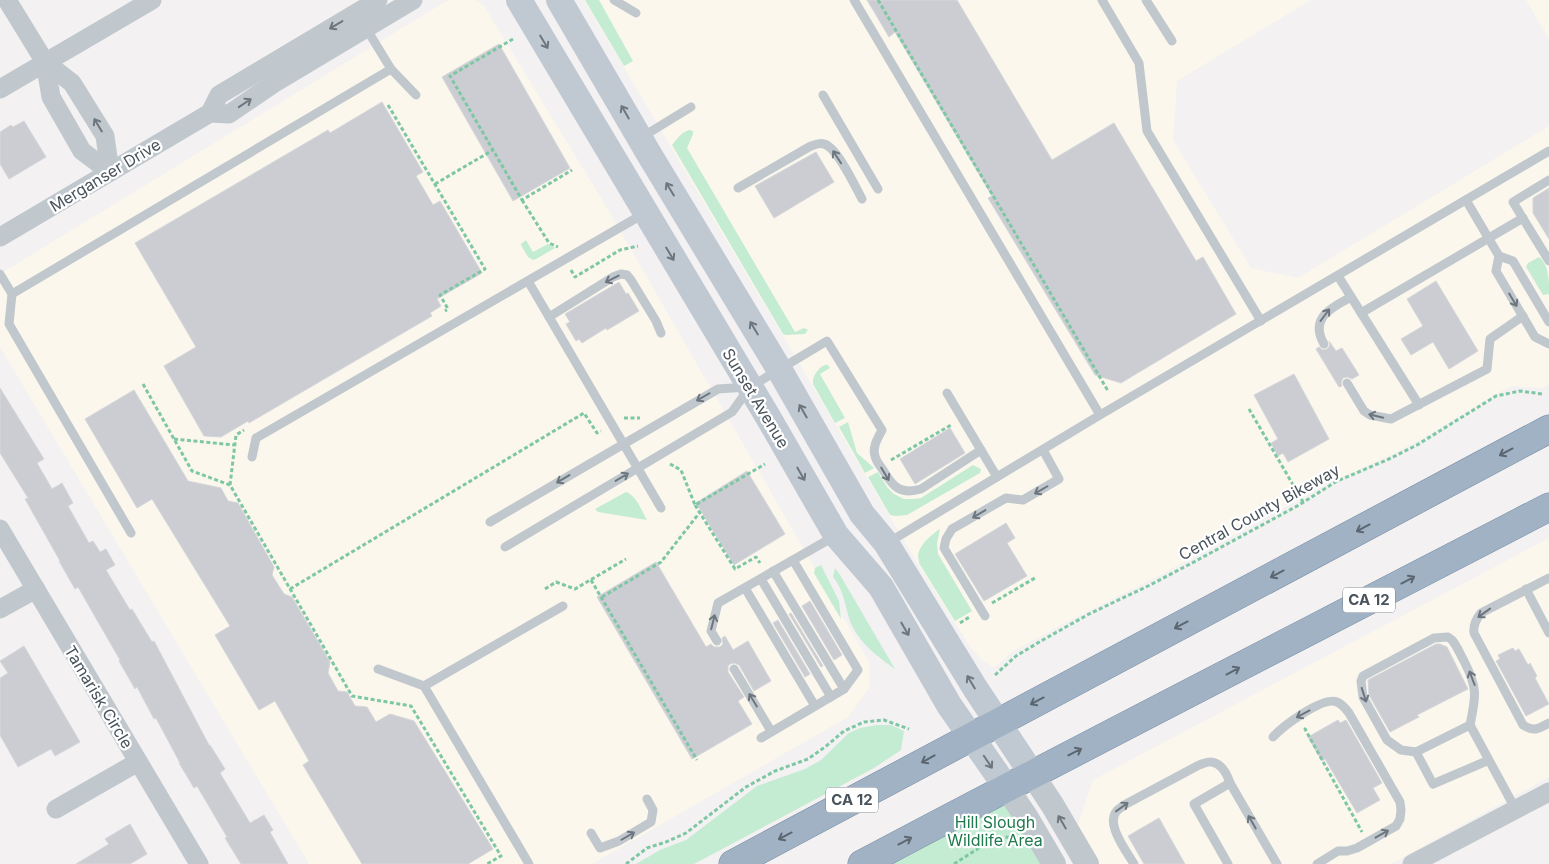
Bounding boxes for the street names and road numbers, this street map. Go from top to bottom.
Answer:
street label: Merganser Drive [46,134,164,216]
street label: Sunset Avenue [718,344,794,452]
street label: Central County Bikeway [1175,459,1343,565]
road number: CA 12 [1343,588,1395,612]
street label: Tamarisk Circle [60,642,138,752]
road number: CA 12 [826,788,878,812]

